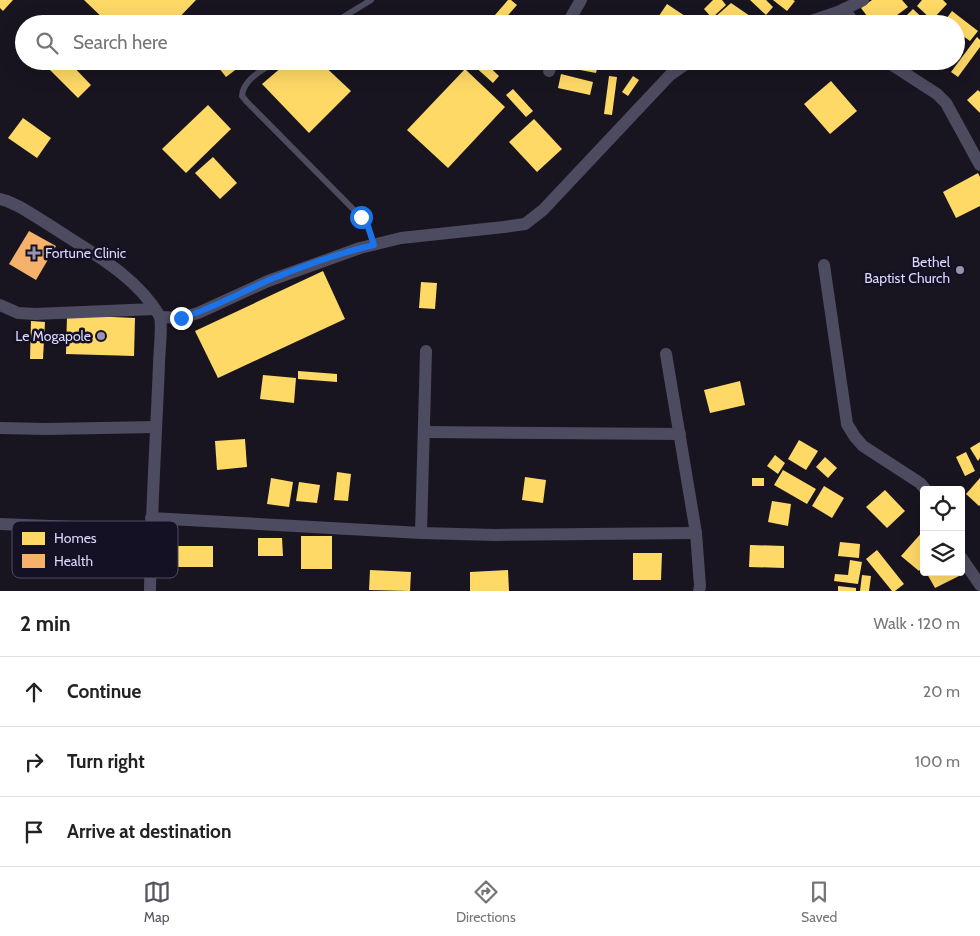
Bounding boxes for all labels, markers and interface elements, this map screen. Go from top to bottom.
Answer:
search box [15,15,965,70]
icon: search [33,29,61,57]
text: Search here [73,31,167,54]
route start [350,206,373,229]
place label: Fortune Clinic [45,244,126,262]
marker: Fortune Clinic [27,246,41,260]
place label: Bethel Baptist Church [864,253,951,287]
marker: Bethel Baptist Church [954,264,966,276]
route end [170,307,193,330]
place label: Le Mogapole [15,327,91,345]
marker: Le Mogapole [95,330,107,342]
map controls [920,486,965,576]
button: locate [920,486,965,531]
legend [12,521,178,578]
text: Homes [54,529,97,547]
button: layers [920,531,965,576]
text: Health [54,552,93,570]
text: 2 min [20,611,71,636]
text: Walk · 120 m [873,614,960,633]
icon: ahead [20,678,48,706]
text: Continue [67,680,141,703]
text: 20 m [923,682,960,701]
icon: right [20,748,48,776]
text: Turn right [67,750,145,773]
text: 100 m [915,752,960,771]
icon: arrive [20,818,48,846]
text: Arrive at destination [67,820,231,843]
tab: Map [143,878,171,926]
tab: Directions [456,878,516,926]
tab: Saved [801,878,837,926]

